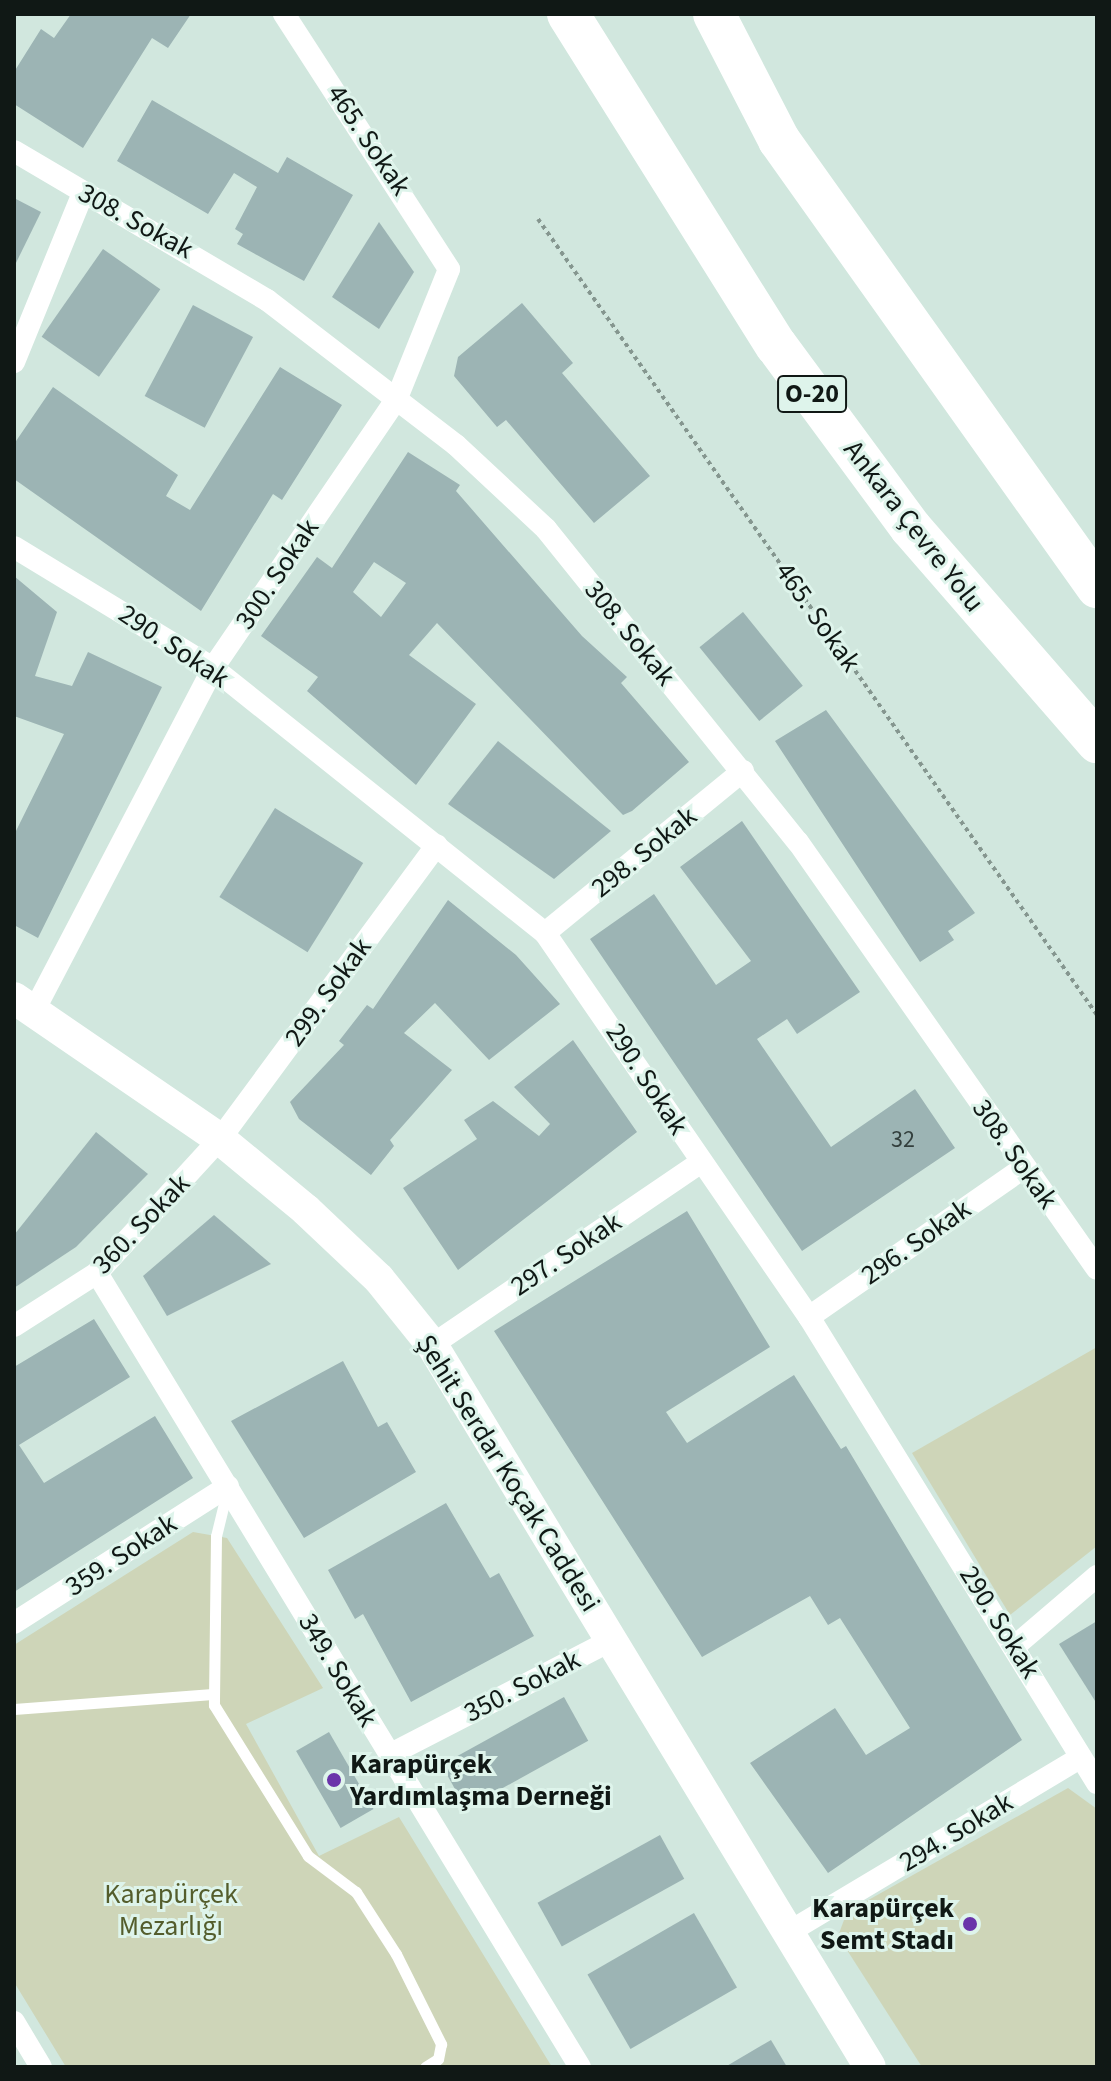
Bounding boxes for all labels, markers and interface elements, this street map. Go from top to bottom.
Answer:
street label: 465. Sokak [320,78,418,202]
street label: 308. Sokak [73,176,199,266]
road number: O-20 [776,372,848,416]
street label: Ankara Çevre Yolu [837,433,991,619]
street label: 300. Sokak [228,512,326,636]
street label: 465. Sokak [768,556,868,678]
street label: 308. Sokak [577,573,683,693]
street label: 290. Sokak [112,597,236,695]
street label: 298. Sokak [584,799,704,905]
street label: 299. Sokak [277,931,379,1053]
street label: 290. Sokak [599,1017,695,1141]
street label: 308. Sokak [965,1093,1065,1215]
house number: 32 [891,1126,915,1154]
street label: 360. Sokak [85,1167,197,1281]
street label: 296. Sokak [855,1192,977,1292]
street label: 297. Sokak [504,1205,628,1303]
street label: Şehit Serdar Koçak Caddesi [409,1328,607,1618]
street label: 359. Sokak [59,1507,183,1603]
street label: 290. Sokak [952,1560,1048,1684]
street label: 349. Sokak [291,1607,385,1733]
street label: 350. Sokak [458,1642,586,1730]
place label: Karapürçek Yardımlaşma Derneği [350,1747,612,1813]
marker: Karapürçek Yardımlaşma Derneği [325,1771,343,1789]
street label: 294. Sokak [893,1785,1019,1879]
park label: Karapürçek Mezarlığı [104,1877,238,1943]
place label: Karapürçek Semt Stadı [812,1891,954,1957]
marker: Karapürçek Semt Stadı [961,1915,979,1933]

